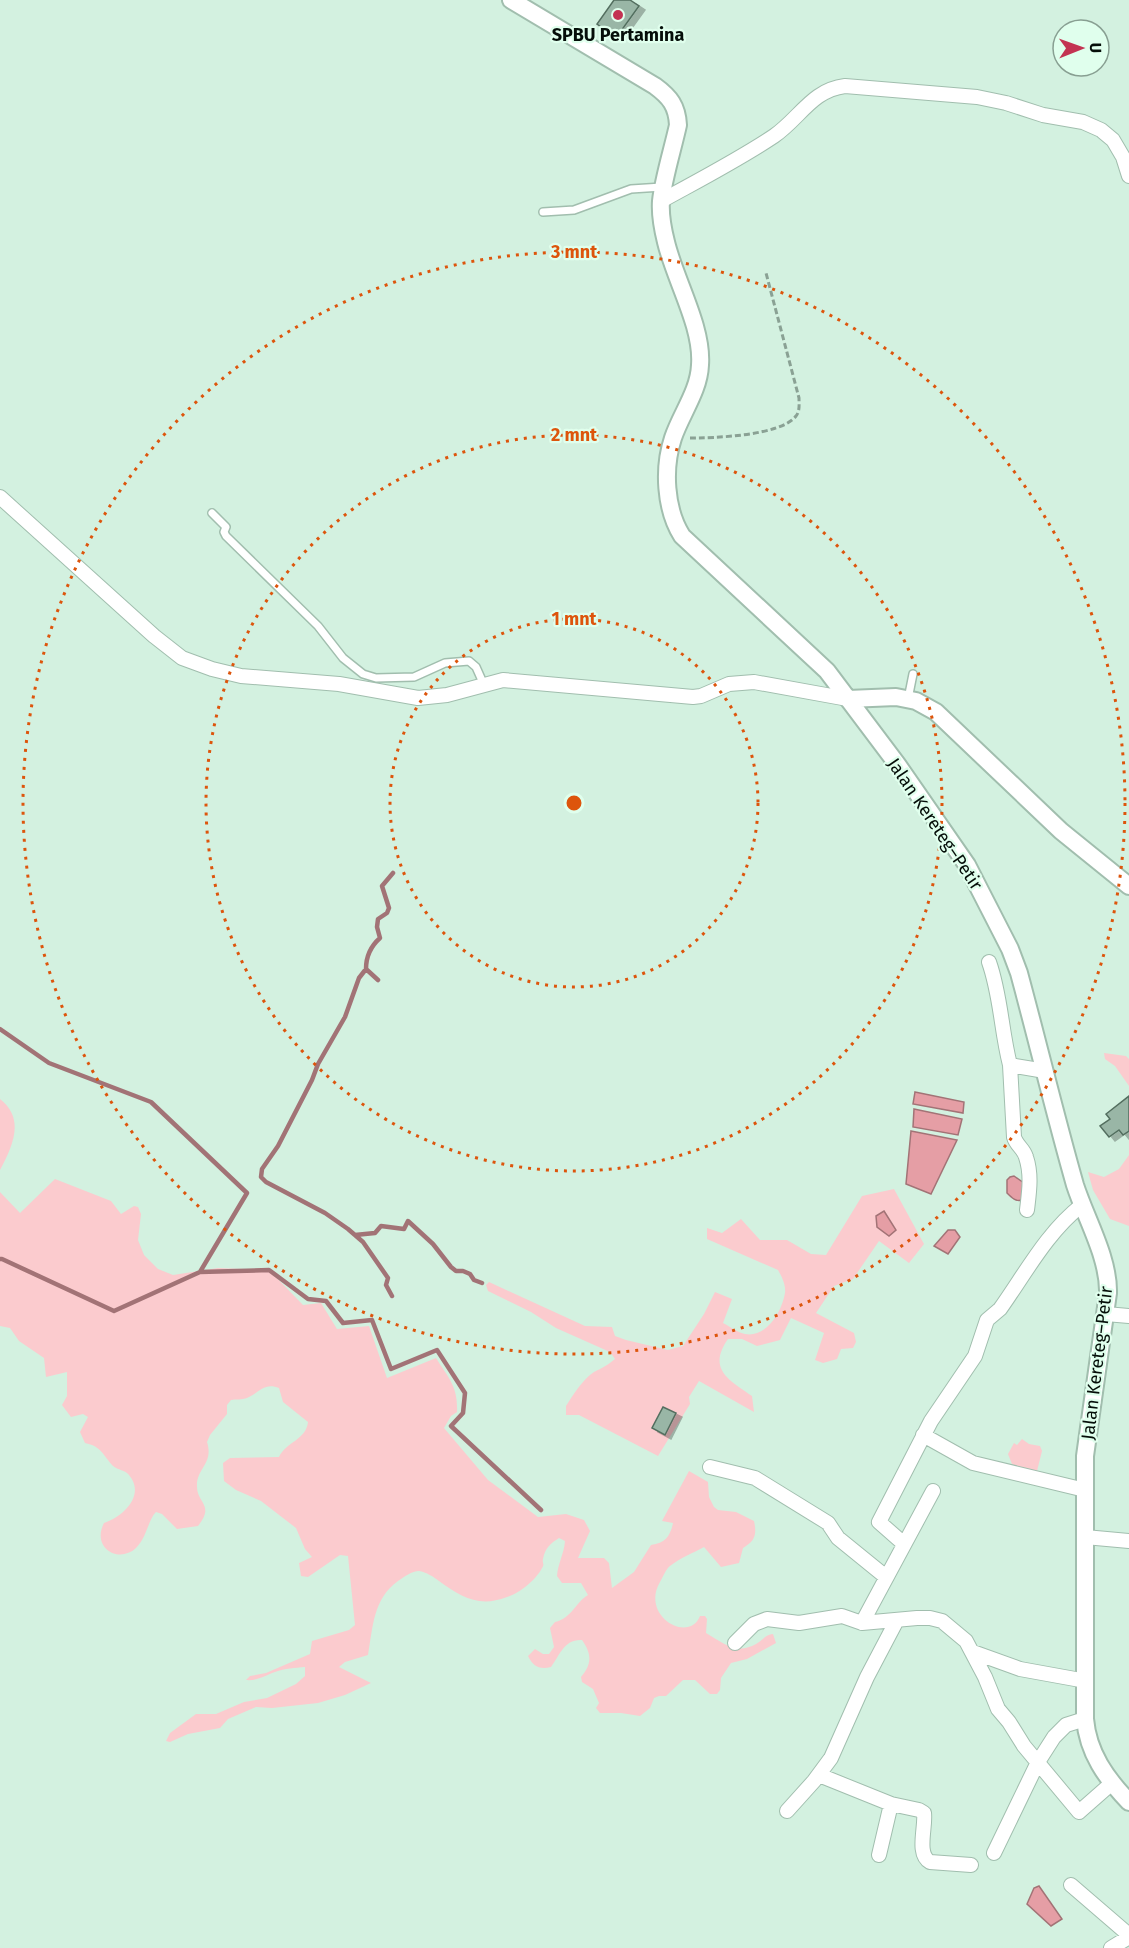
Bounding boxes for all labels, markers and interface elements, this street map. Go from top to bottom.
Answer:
marker: SPBU Pertamina [611,8,625,22]
north arrow [1051,18,1111,78]
place label: SPBU Pertamina [552,24,685,46]
text: U [1086,42,1105,53]
text: 3 mnt [550,241,598,263]
text: 2 mnt [551,424,598,446]
text: 1 mnt [551,608,598,630]
street label: Jalan Kereteg–Petir [883,754,987,894]
centre of rings [564,793,584,813]
street label: Jalan Kereteg–Petir [1077,1285,1117,1441]

